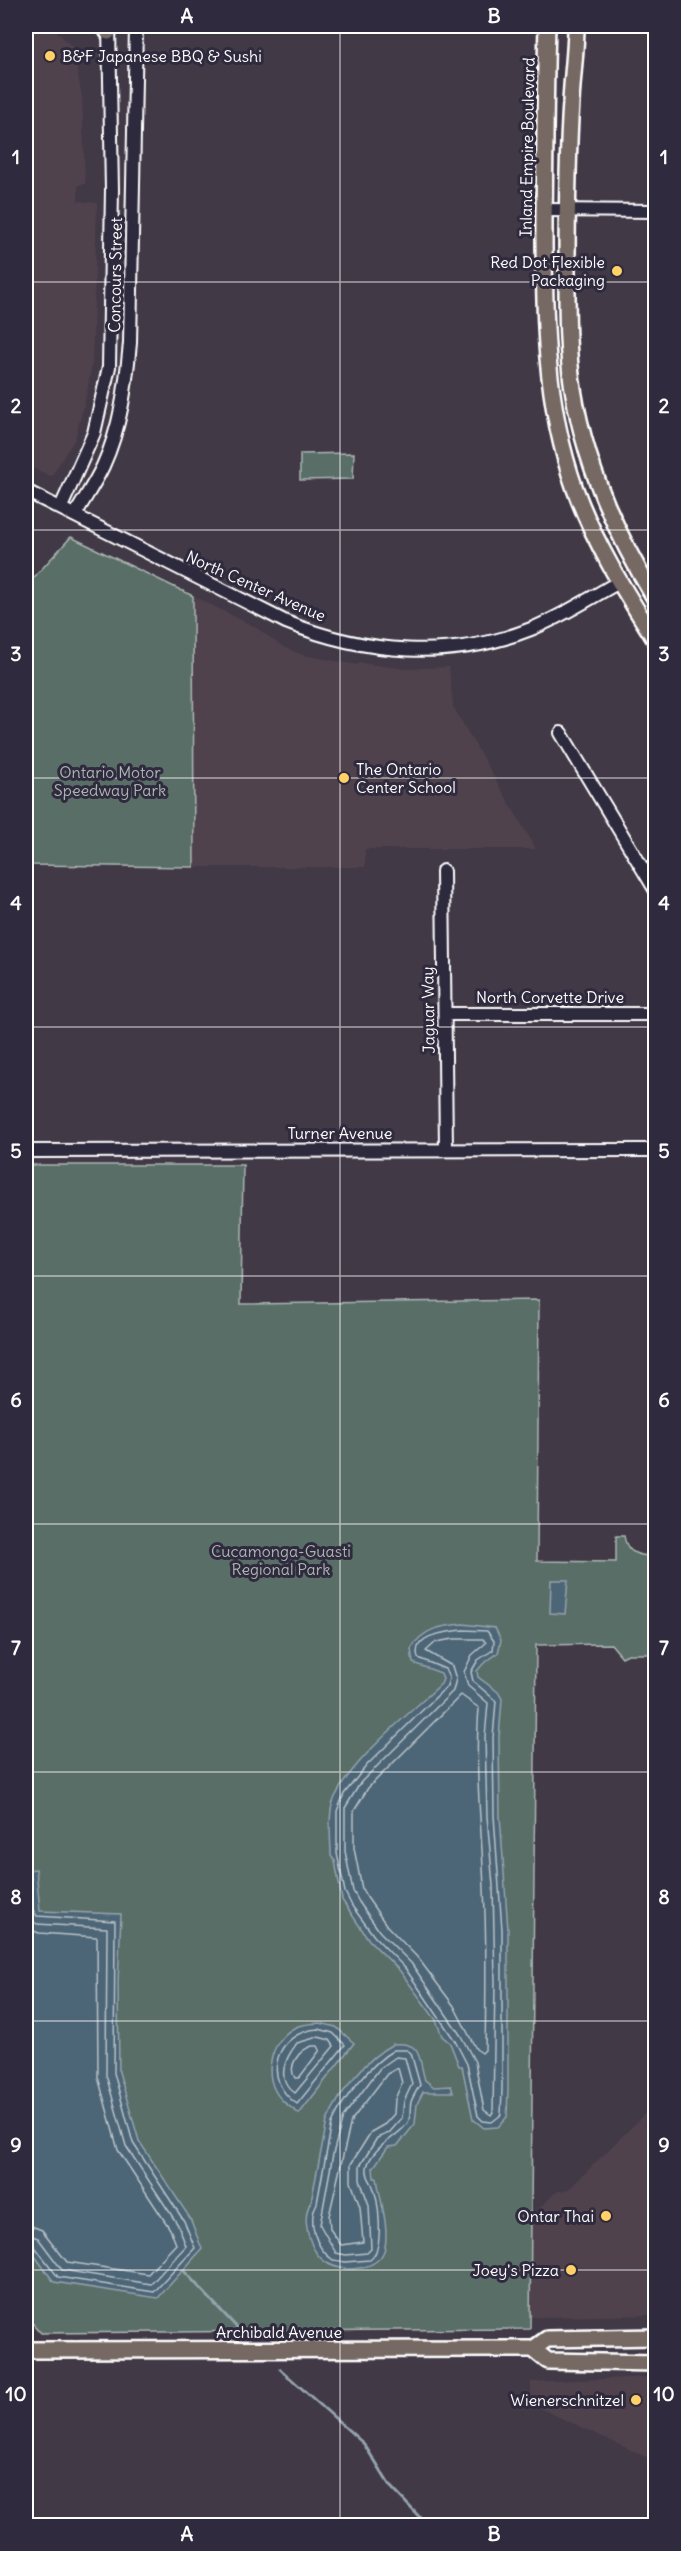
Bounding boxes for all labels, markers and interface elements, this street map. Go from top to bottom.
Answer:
text: A [181,3,194,28]
text: B [487,3,501,28]
place label: B&F Japanese BBQ & Sushi [62,46,262,66]
marker: B&F Japanese BBQ & Sushi [43,49,57,63]
street label: Inland Empire Boulevard [515,57,539,237]
text: 1 [12,144,20,169]
text: 1 [660,144,668,169]
street label: Concours Street [104,217,126,333]
place label: Red Dot Flexible Packaging [490,252,605,290]
marker: Red Dot Flexible Packaging [610,264,624,278]
text: 2 [11,393,22,418]
text: 2 [659,393,670,418]
street label: North Center Avenue [183,546,329,626]
text: 3 [10,641,22,666]
text: 3 [658,641,670,666]
place label: The Ontario Center School [356,759,456,797]
park label: Ontario Motor Speedway Park [54,762,166,800]
marker: The Ontario Center School [337,771,351,785]
text: 4 [10,890,22,915]
text: 4 [658,890,670,915]
street label: Jaguar Way [417,966,439,1054]
street label: North Corvette Drive [476,987,624,1007]
street label: Turner Avenue [288,1123,392,1143]
text: 5 [10,1138,22,1163]
text: 5 [658,1138,670,1163]
text: 6 [10,1387,22,1412]
text: 6 [658,1387,670,1412]
park label: Cucamonga-Guasti Regional Park [211,1541,351,1579]
text: 7 [11,1635,21,1660]
text: 7 [659,1635,669,1660]
text: 8 [10,1884,22,1909]
text: 8 [658,1884,670,1909]
text: 9 [10,2132,22,2157]
text: 9 [658,2132,670,2157]
place label: Ontar Thai [517,2206,594,2226]
marker: Ontar Thai [599,2209,613,2223]
place label: Joey's Pizza [473,2260,559,2280]
marker: Joey's Pizza [564,2263,578,2277]
street label: Archibald Avenue [216,2322,342,2342]
text: 10 [5,2381,27,2406]
text: 10 [653,2381,675,2406]
place label: Wienerschnitzel [510,2390,624,2410]
marker: Wienerschnitzel [629,2393,643,2407]
text: A [181,2521,194,2546]
text: B [487,2521,501,2546]

